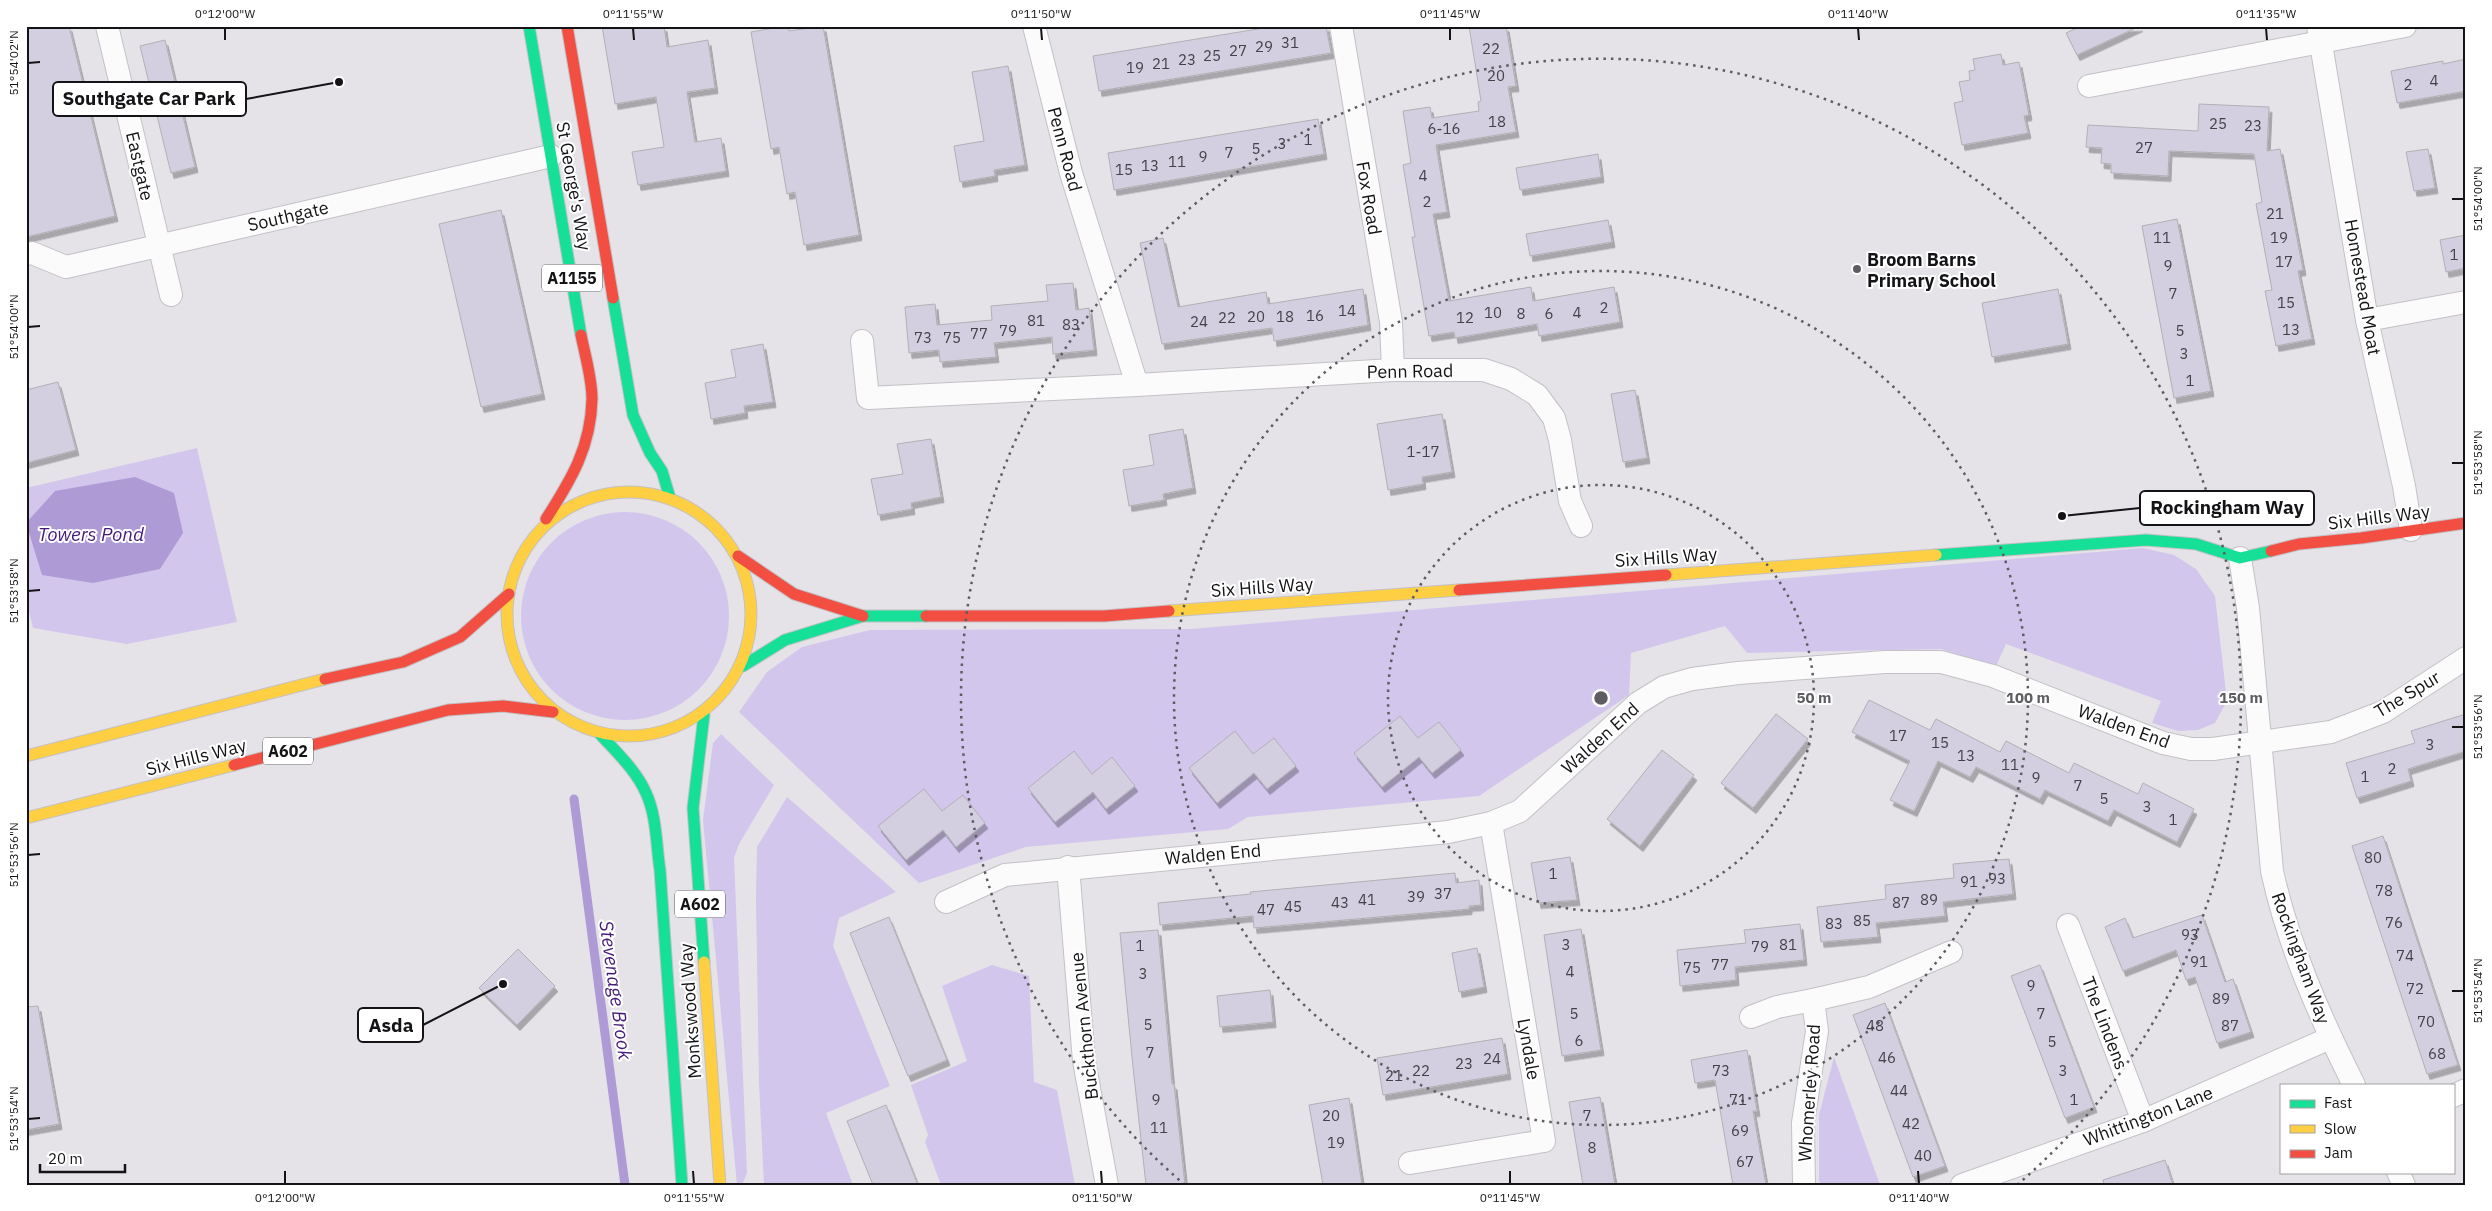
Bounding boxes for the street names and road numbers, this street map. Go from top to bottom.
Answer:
street label: Penn Road [1043,104,1087,194]
street label: St George's Way [551,120,597,252]
street label: Eastgate [121,129,159,203]
street label: Fox Road [1351,159,1387,237]
street label: Southgate [245,195,331,236]
street label: Homestead Moat [2340,217,2386,357]
road number: A1155 [542,264,602,292]
street label: Penn Road [1367,359,1453,383]
street label: Six Hills Way [2327,499,2431,535]
street label: Six Hills Way [1614,542,1718,572]
street label: Six Hills Way [1210,572,1314,602]
street label: The Spur [2370,665,2444,722]
street label: Walden End [1557,697,1643,779]
street label: Walden End [2075,699,2173,753]
street label: Six Hills Way [143,733,249,781]
road number: A602 [263,738,313,764]
street label: Walden End [1164,838,1262,870]
street label: Rockingham Way [2267,889,2335,1027]
road number: A602 [675,891,725,918]
street label: Monkswood Way [674,942,706,1080]
street label: Buckthorn Avenue [1065,951,1103,1101]
street label: The Lindens [2077,973,2133,1073]
street label: Lyndale [1512,1016,1546,1082]
street label: Whomerley Road [1793,1023,1825,1163]
street label: Whittington Lane [2080,1081,2216,1151]

